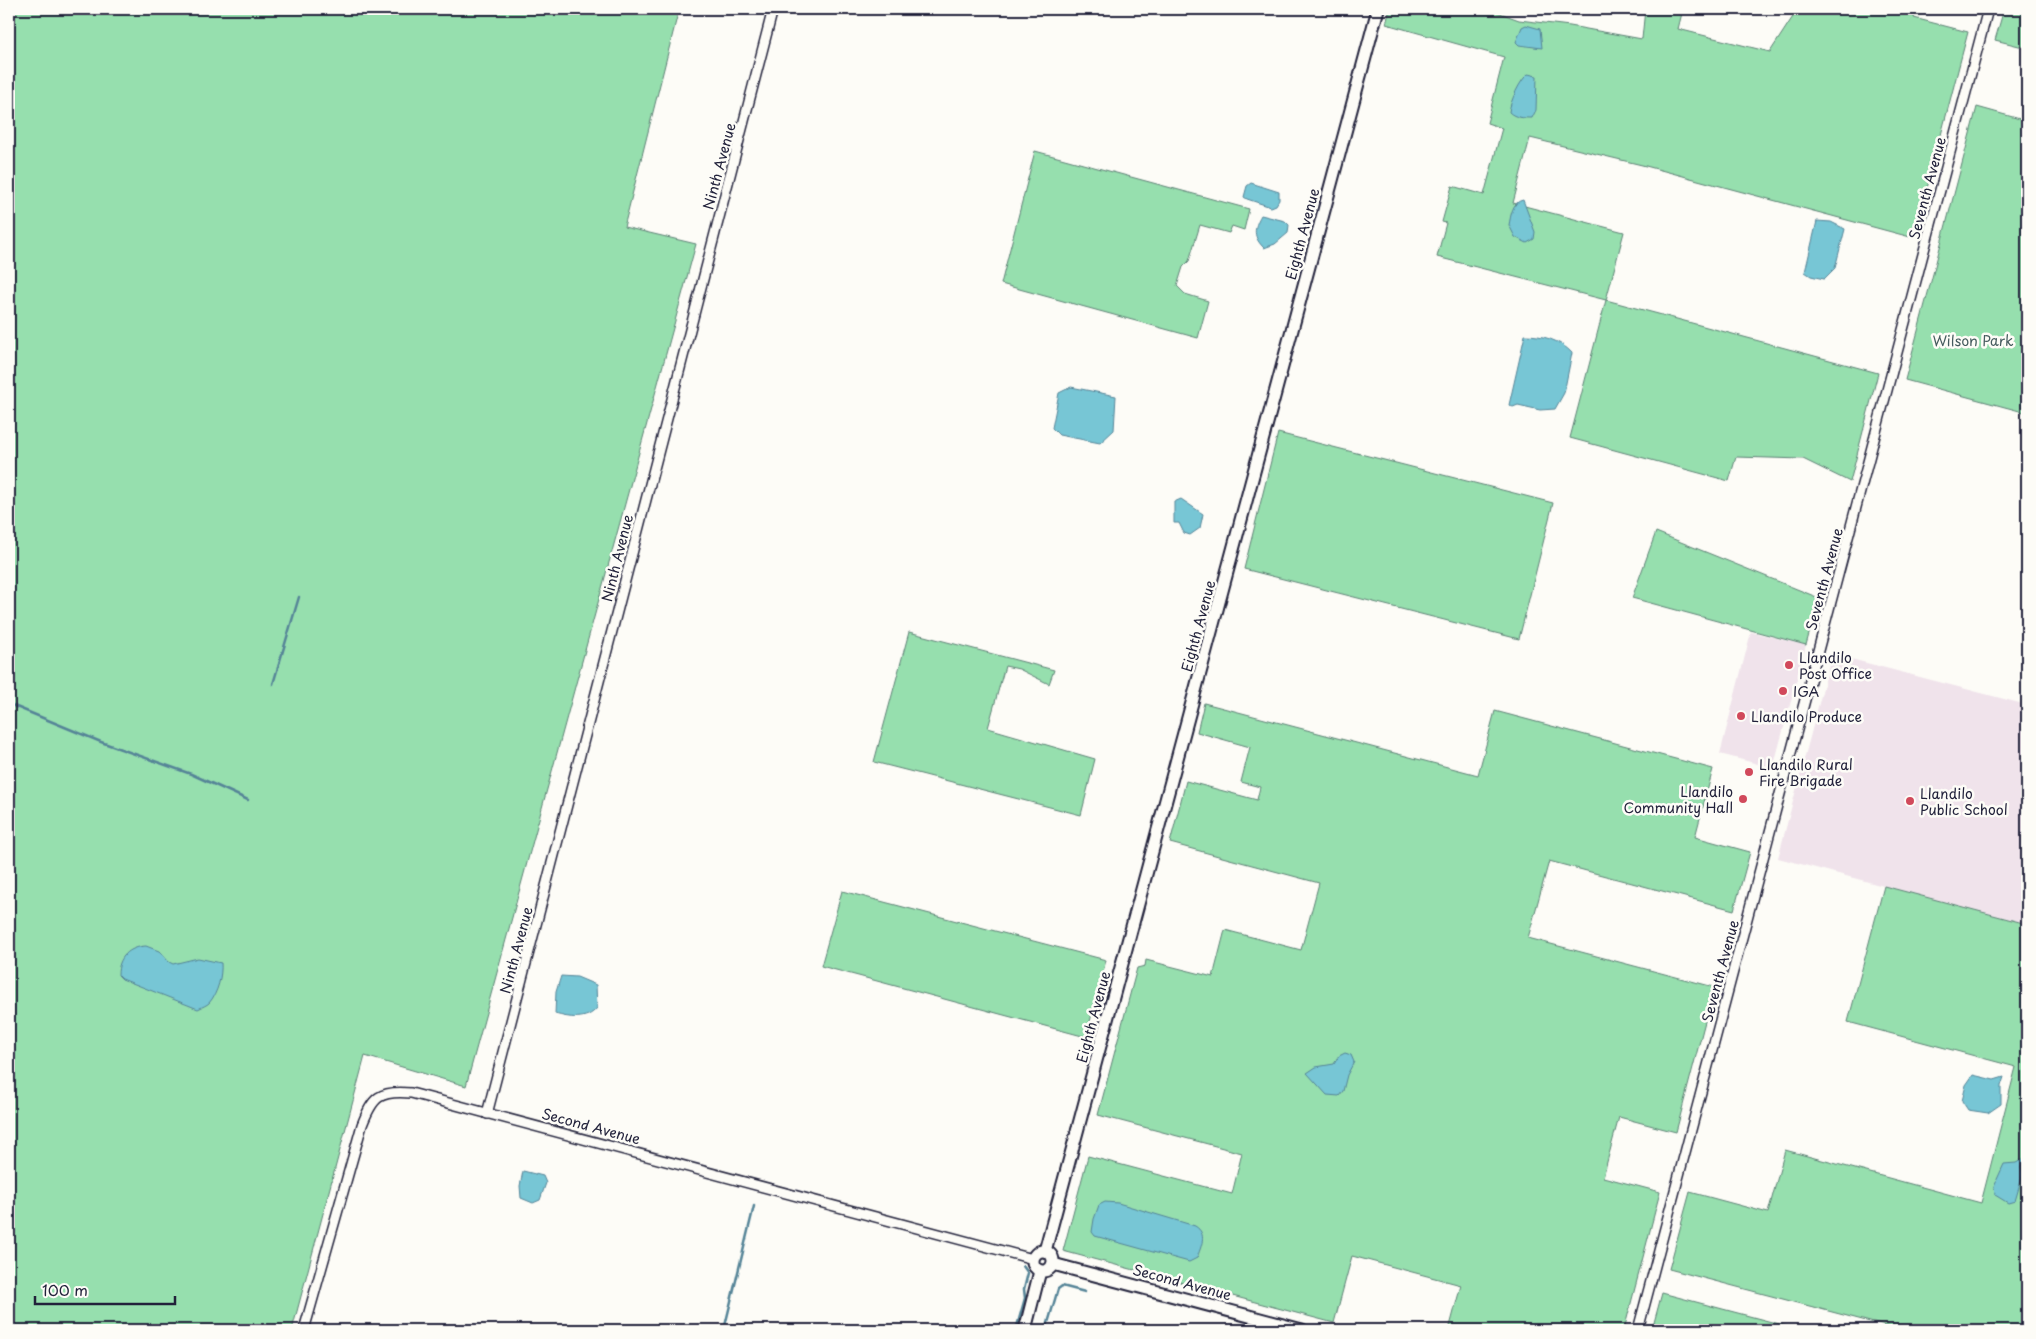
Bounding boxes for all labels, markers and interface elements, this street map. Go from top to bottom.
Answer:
street label: Ninth Avenue [697,120,741,212]
street label: Seventh Avenue [1903,134,1951,241]
street label: Eighth Avenue [1280,186,1324,282]
park label: Wilson Park [1932,330,2014,351]
street label: Ninth Avenue [596,512,638,604]
street label: Seventh Avenue [1800,525,1848,632]
street label: Eighth Avenue [1176,578,1220,674]
place label: Llandilo Post Office [1799,647,1872,684]
marker: Llandilo Post Office [1783,659,1795,671]
place label: IGA [1793,681,1820,702]
marker: IGA [1777,685,1789,697]
place label: Llandilo Produce [1751,706,1862,727]
marker: Llandilo Produce [1735,710,1747,722]
place label: Llandilo Rural Fire Brigade [1759,754,1853,791]
marker: Llandilo Rural Fire Brigade [1743,766,1755,778]
place label: Llandilo Community Hall [1624,781,1733,818]
place label: Llandilo Public School [1920,783,2008,820]
marker: Llandilo Community Hall [1737,793,1749,805]
marker: Llandilo Public School [1904,795,1916,807]
street label: Ninth Avenue [494,904,538,996]
street label: Seventh Avenue [1696,917,1744,1024]
street label: Eighth Avenue [1071,969,1115,1065]
street label: Second Avenue [539,1103,643,1149]
street label: Second Avenue [1130,1259,1234,1305]
scale bar [35,1274,175,1306]
text: 100 m [42,1278,88,1301]

